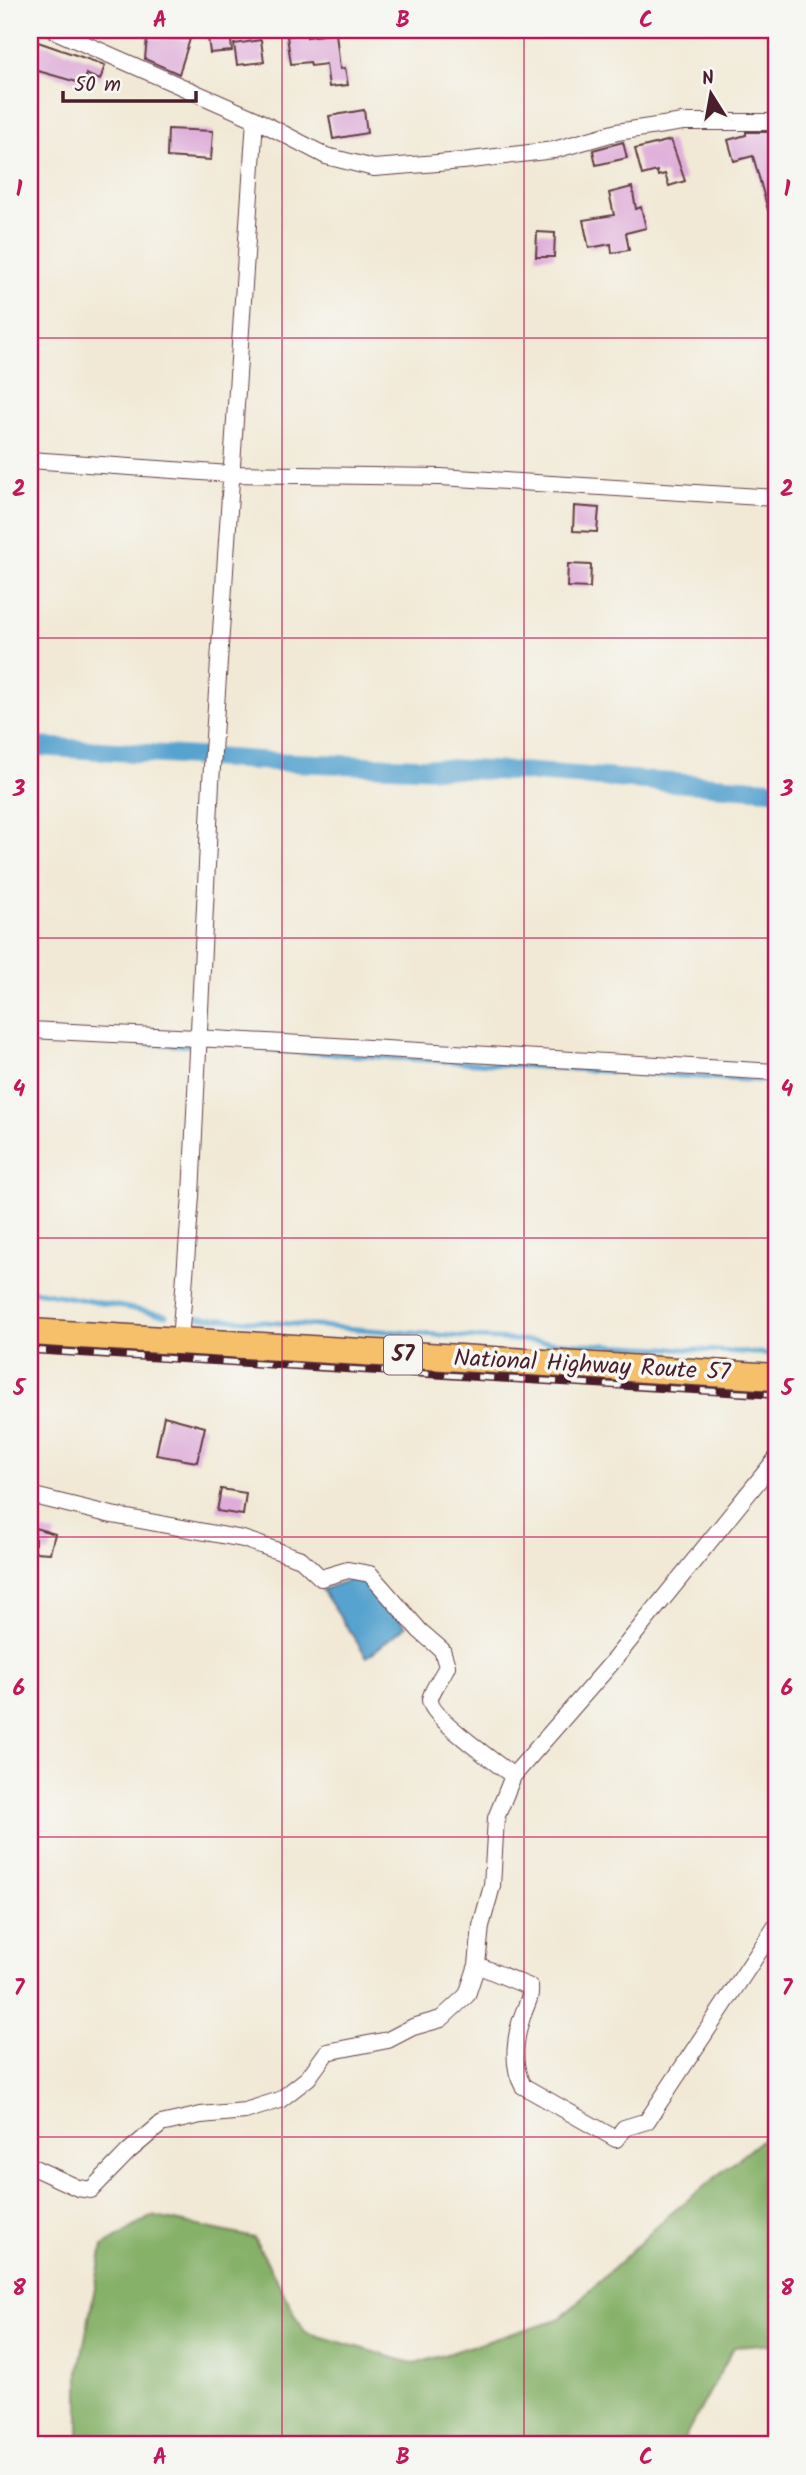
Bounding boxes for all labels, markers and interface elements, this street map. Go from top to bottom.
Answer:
text: A [153,3,167,39]
text: B [396,3,410,39]
text: C [639,3,653,39]
scale bar [63,60,196,104]
north arrow [676,60,746,130]
text: N [699,63,717,95]
text: 50 m [74,69,121,102]
text: 1 [16,172,23,208]
text: 1 [784,172,791,208]
text: 2 [12,472,26,508]
text: 2 [780,472,794,508]
text: 3 [12,772,26,808]
text: 3 [780,772,794,808]
text: 4 [13,1072,26,1108]
text: 4 [781,1072,794,1108]
road number: 57 [384,1336,422,1374]
street label: National Highway Route 57 [452,1339,732,1393]
text: 5 [12,1371,27,1407]
text: 5 [780,1371,795,1407]
text: 6 [13,1671,25,1707]
text: 6 [781,1671,793,1707]
text: 7 [14,1971,26,2007]
text: 7 [782,1971,794,2007]
text: 8 [12,2271,26,2307]
text: 8 [780,2271,794,2307]
text: A [153,2440,167,2475]
text: B [396,2440,410,2475]
text: C [639,2440,653,2475]

